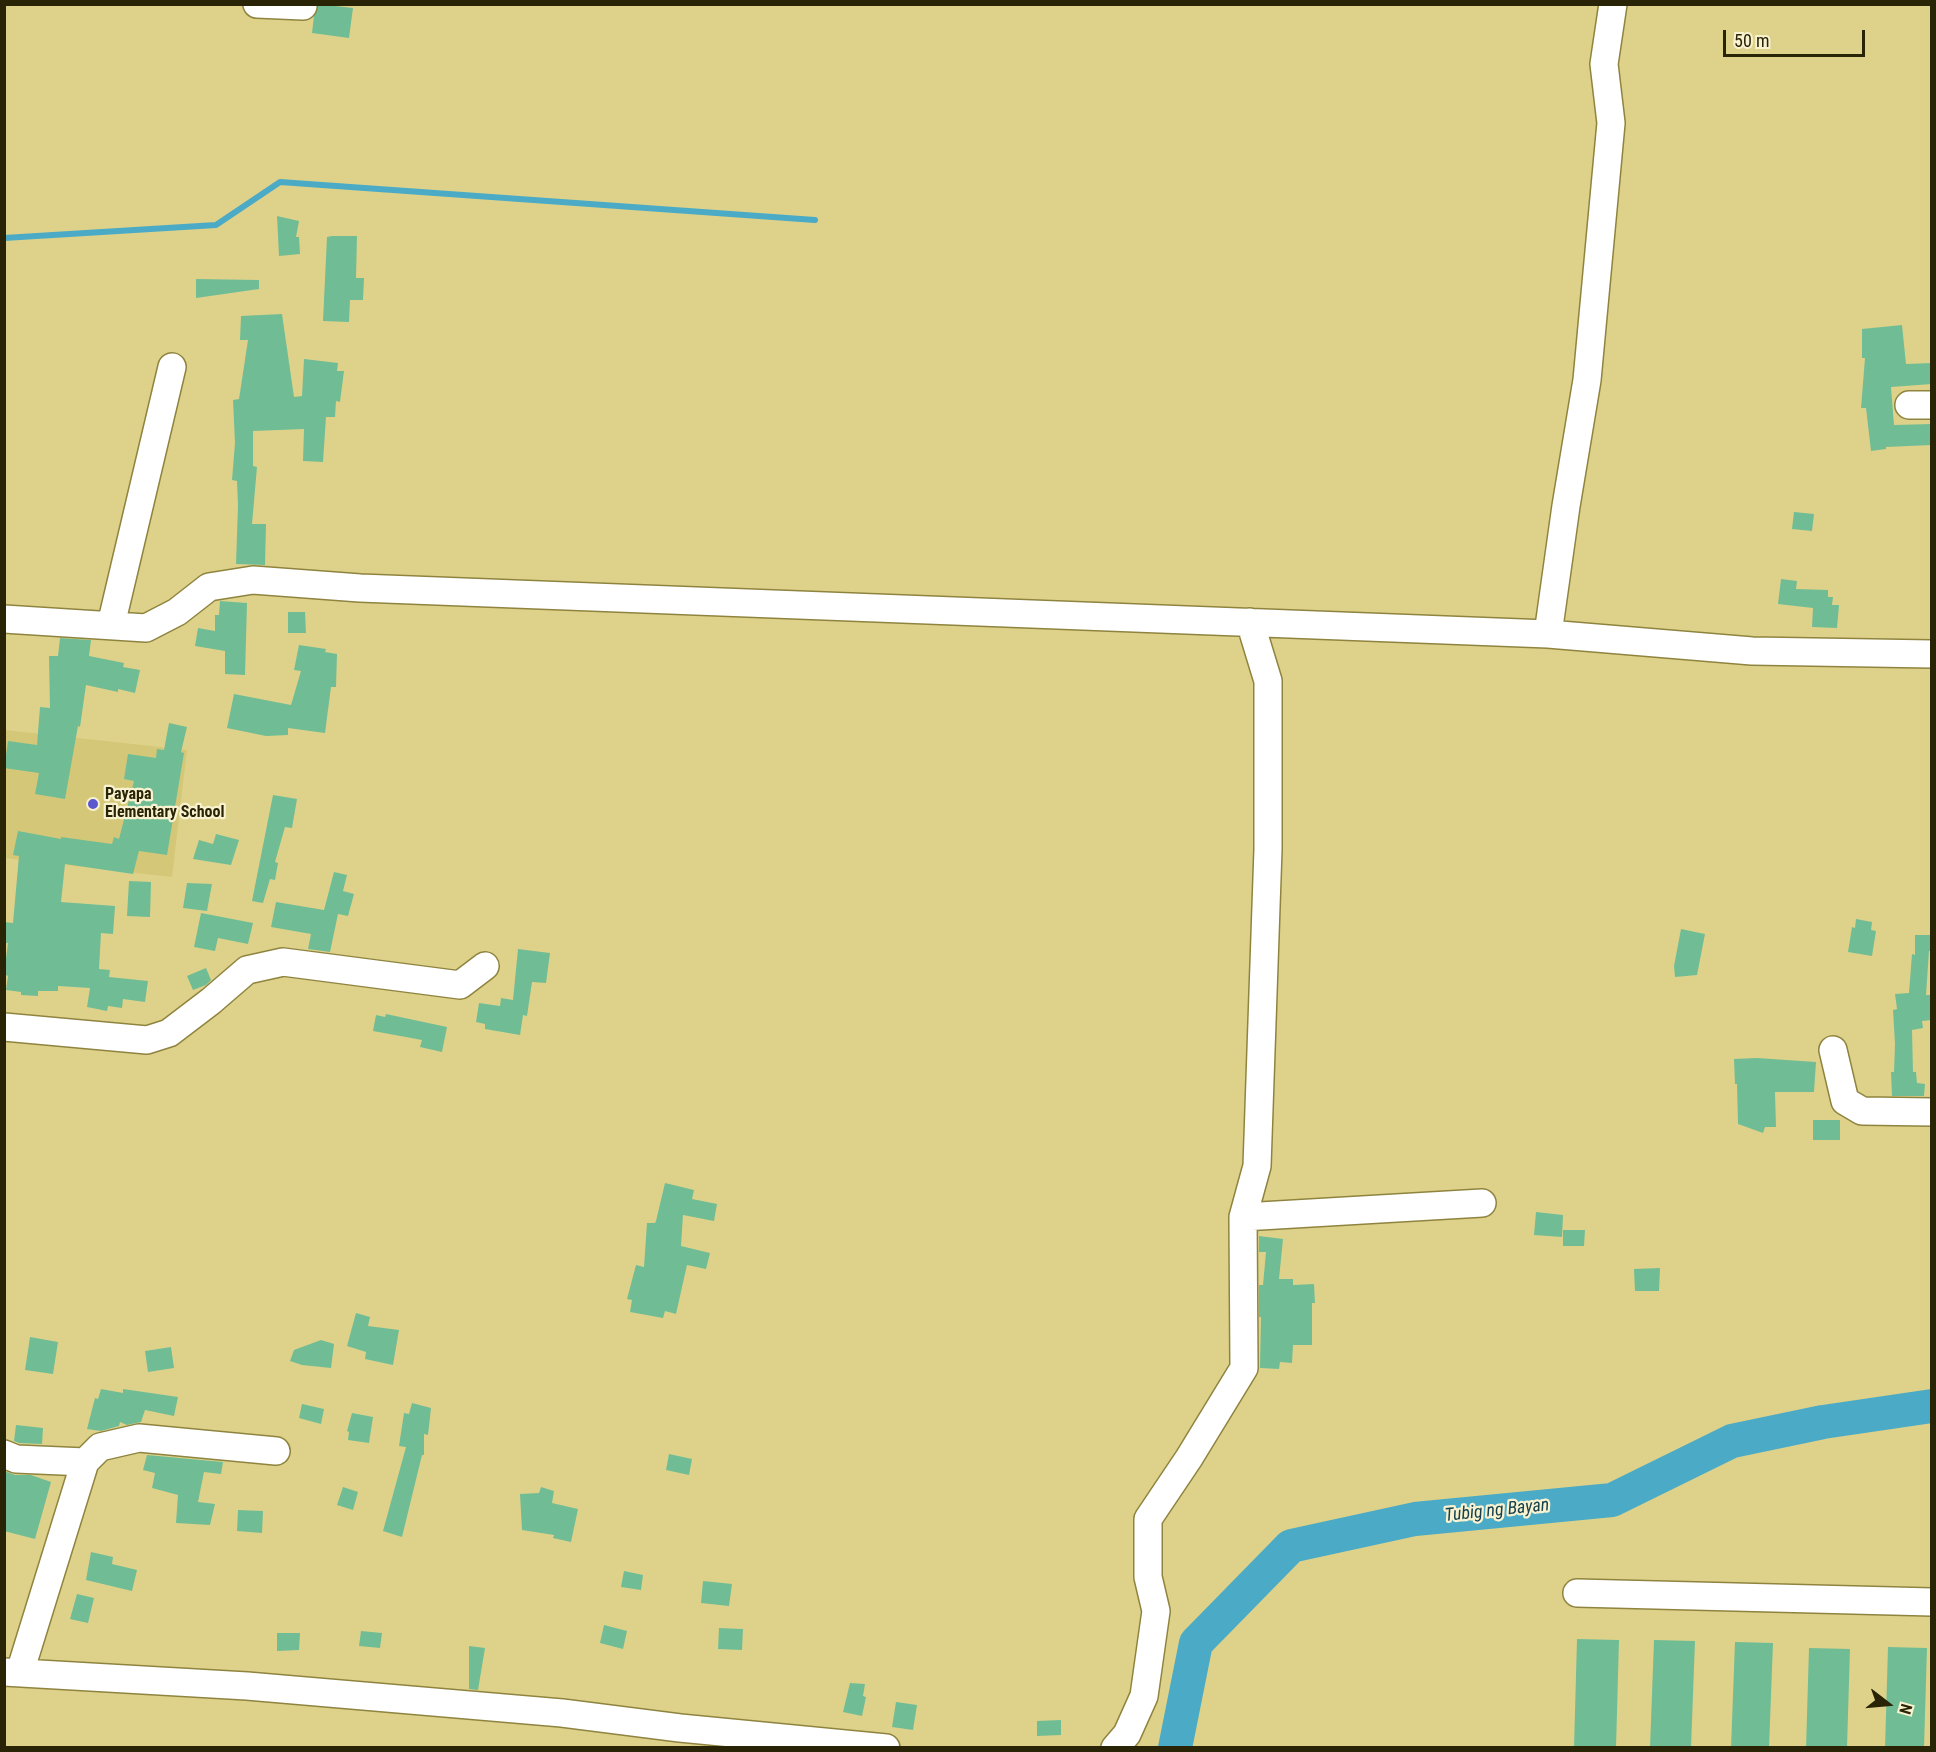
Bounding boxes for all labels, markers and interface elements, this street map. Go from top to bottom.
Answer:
scale bar [1726,18,1868,56]
text: 50 m [1734,30,1769,51]
place label: Payapa Elementary School [105,785,224,823]
marker: Payapa Elementary School [86,797,100,811]
water label: Tubig ng Bayan [1444,1495,1550,1527]
north arrow [1858,1674,1918,1734]
text: N [1895,1702,1916,1716]

